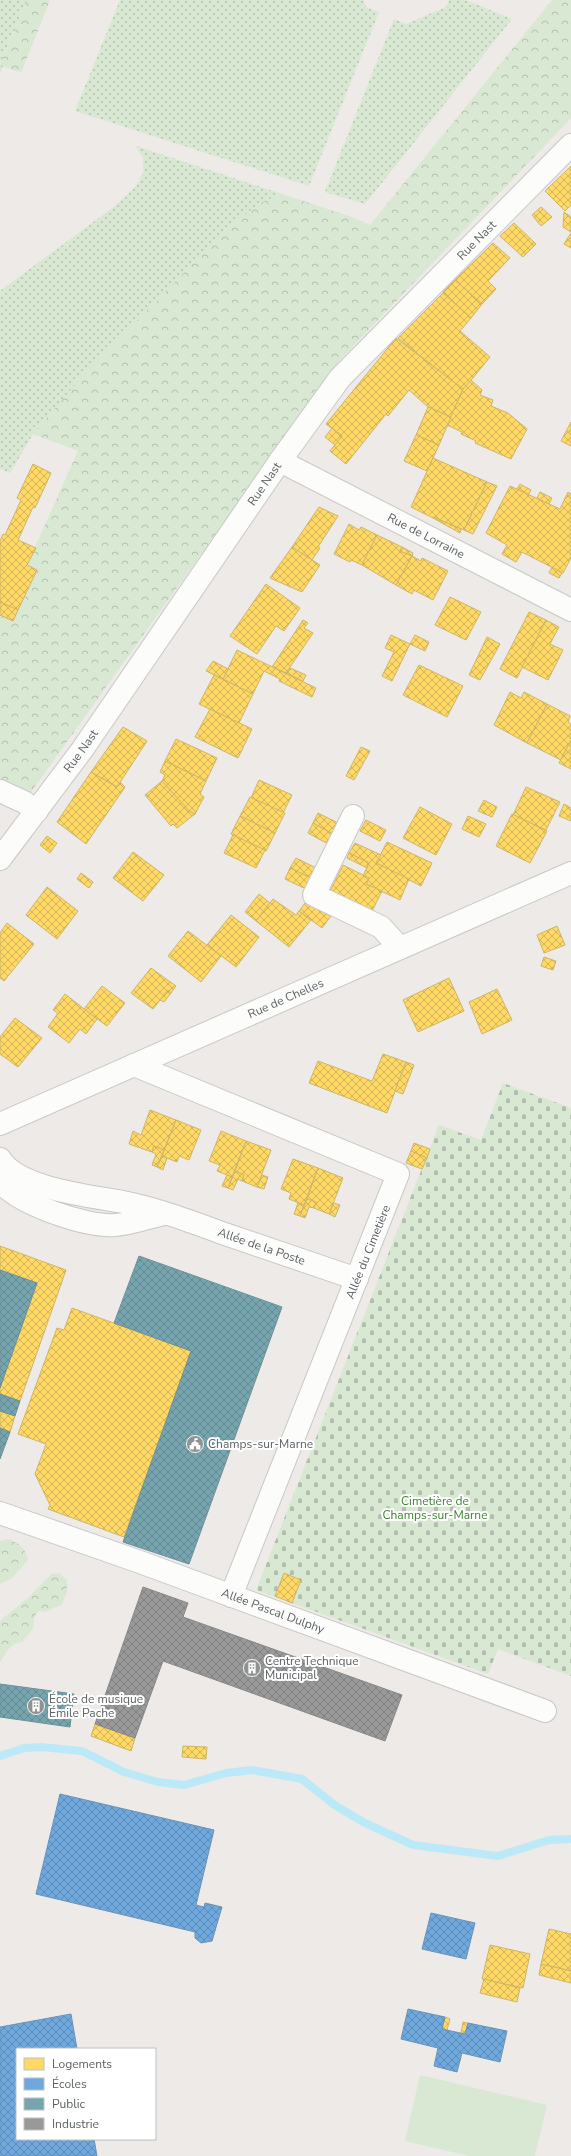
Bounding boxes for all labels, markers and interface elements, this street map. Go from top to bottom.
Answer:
street label: Rue Nast [453,217,500,264]
street label: Rue Nast [244,458,285,509]
street label: Rue de Lorraine [385,509,467,562]
street label: Rue Nast [60,726,102,776]
street label: Rue de Chelles [245,975,326,1022]
street label: Allée du Cimetière [342,1203,394,1301]
street label: Allée de la Poste [216,1224,307,1269]
public building icon: Champs-sur-Marne [185,1434,205,1454]
place label: Champs-sur-Marne [208,1436,313,1452]
park label: Cimetière de Champs-sur-Marne [382,1493,488,1523]
street label: Allée Pascal Dulphy [219,1585,328,1638]
place label: Centre Technique Municipal [265,1653,359,1683]
building icon: Centre Technique Municipal [242,1658,262,1678]
place label: École de musique Émile Pache [49,1691,143,1721]
building icon: École de musique Émile Pache [26,1696,46,1716]
legend [16,2048,156,2140]
text: Logements [52,2056,112,2072]
text: Écoles [52,2076,87,2092]
text: Public [52,2096,86,2112]
text: Industrie [52,2116,99,2132]

